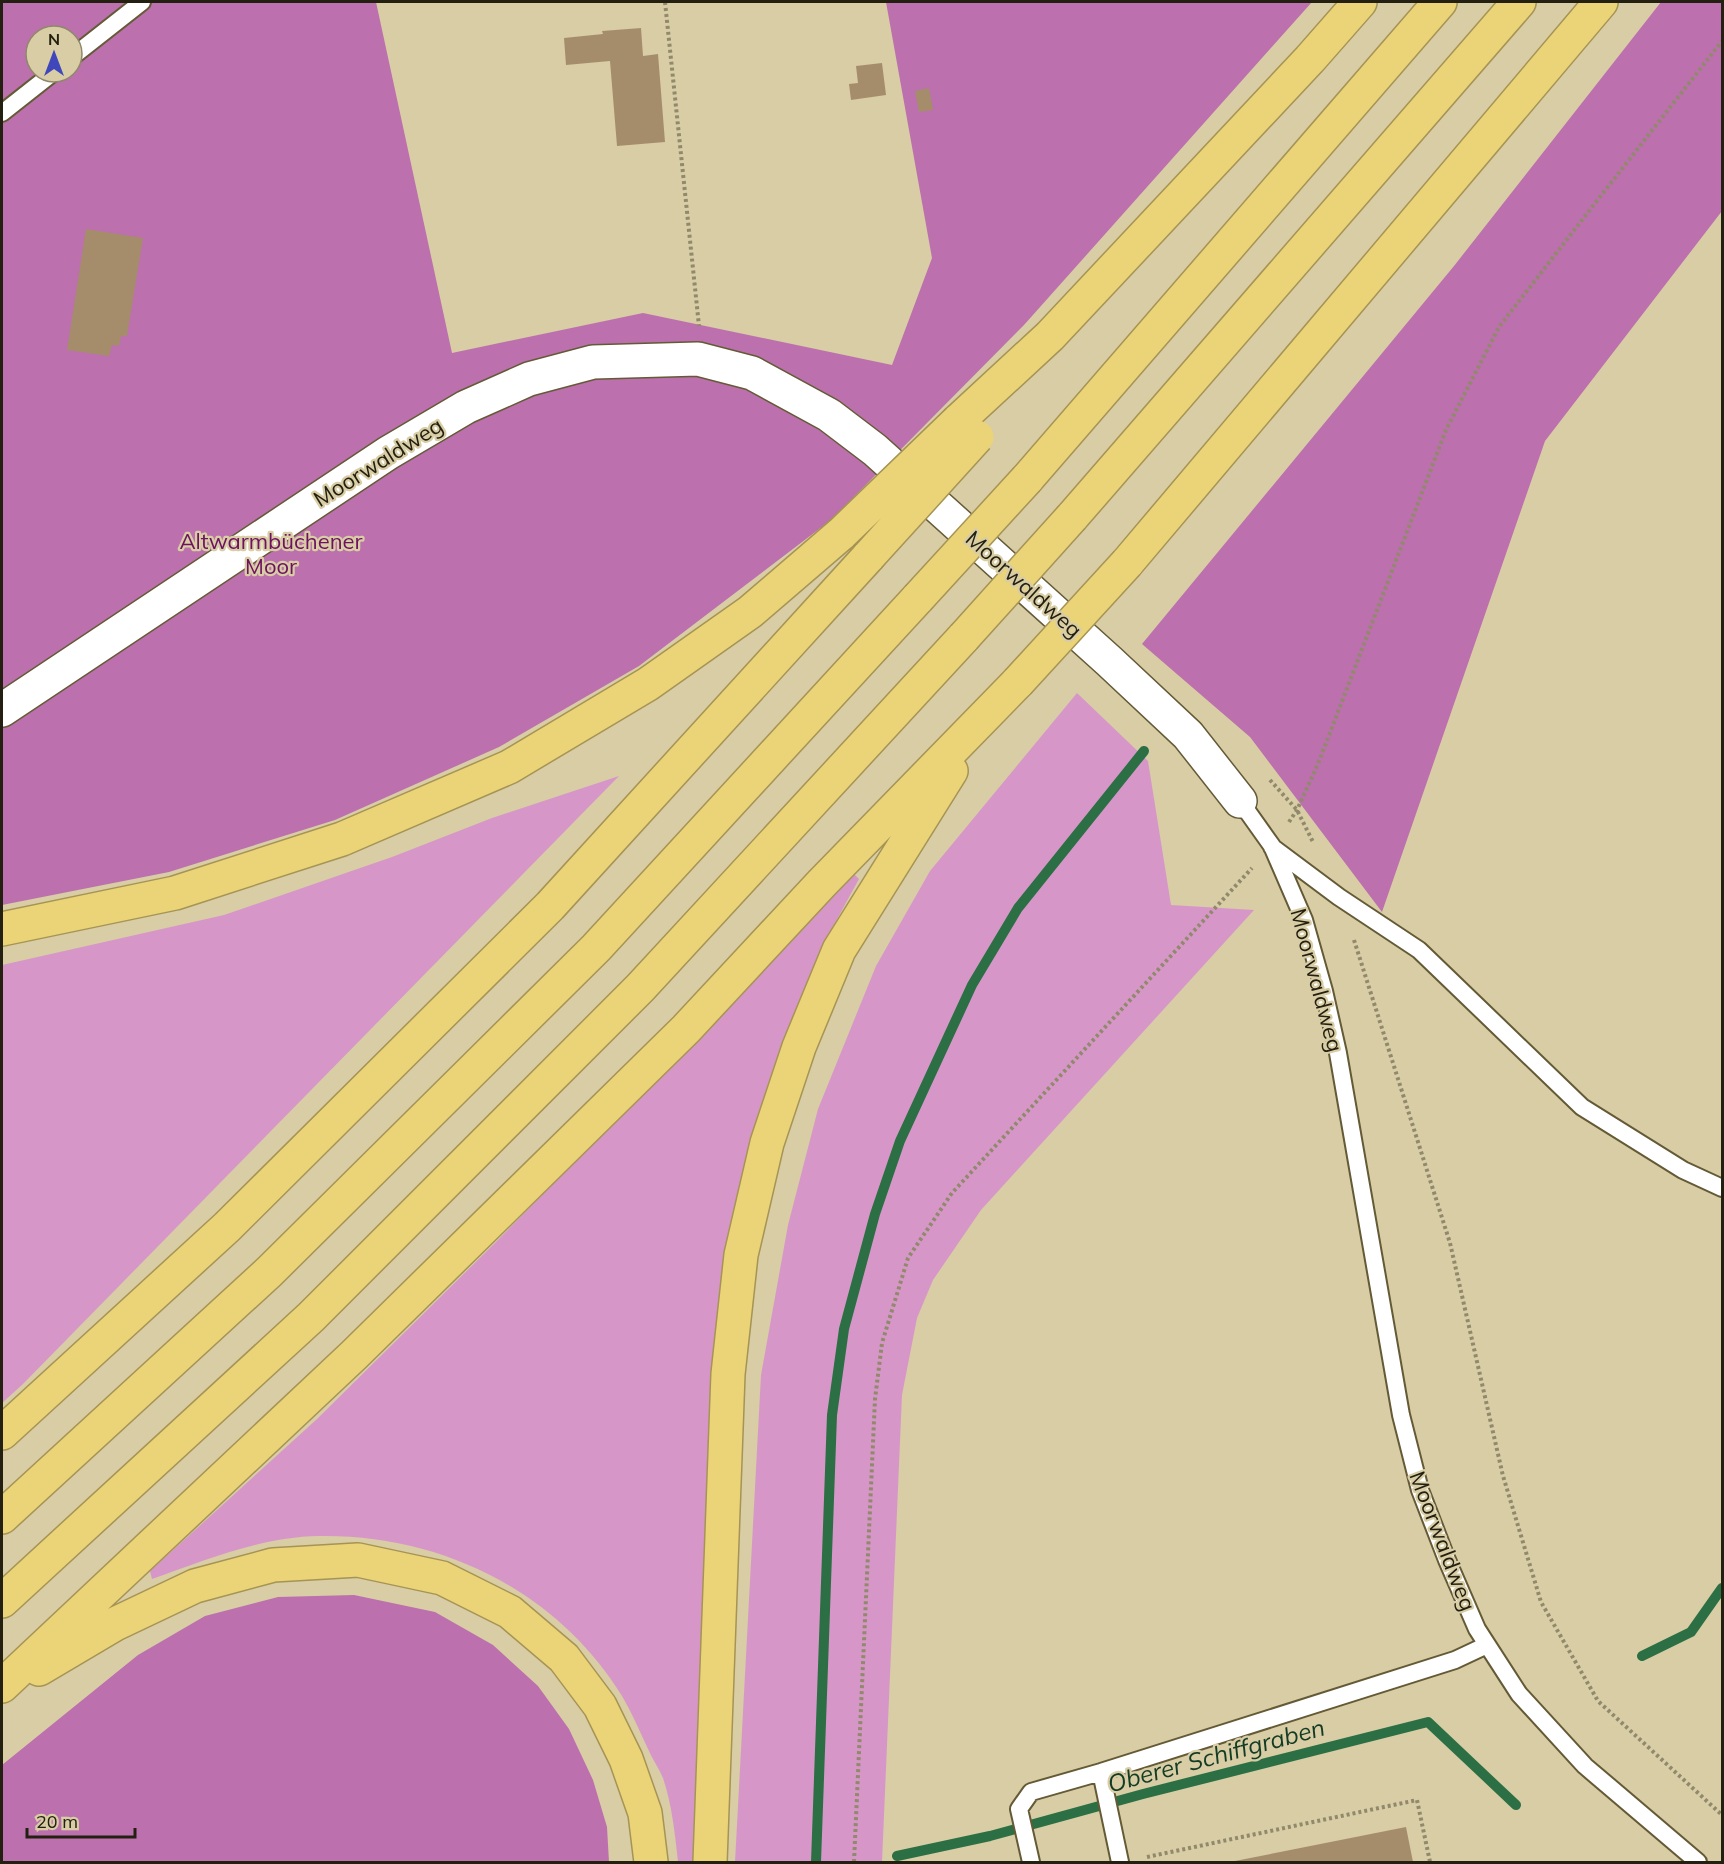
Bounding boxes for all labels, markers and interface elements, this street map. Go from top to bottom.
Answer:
north arrow [24,24,84,84]
text: N [48,29,60,49]
street label: Moorwaldweg [308,411,448,513]
street label: Moorwaldweg [960,524,1088,644]
park label: Altwarmbüchener Moor [179,527,363,580]
street label: Moorwaldweg [1284,905,1350,1055]
street label: Moorwaldweg [1404,1467,1482,1615]
water label: Oberer Schiffgraben [1104,1712,1328,1798]
scale bar [27,1801,135,1839]
text: 20 m [36,1810,78,1833]

